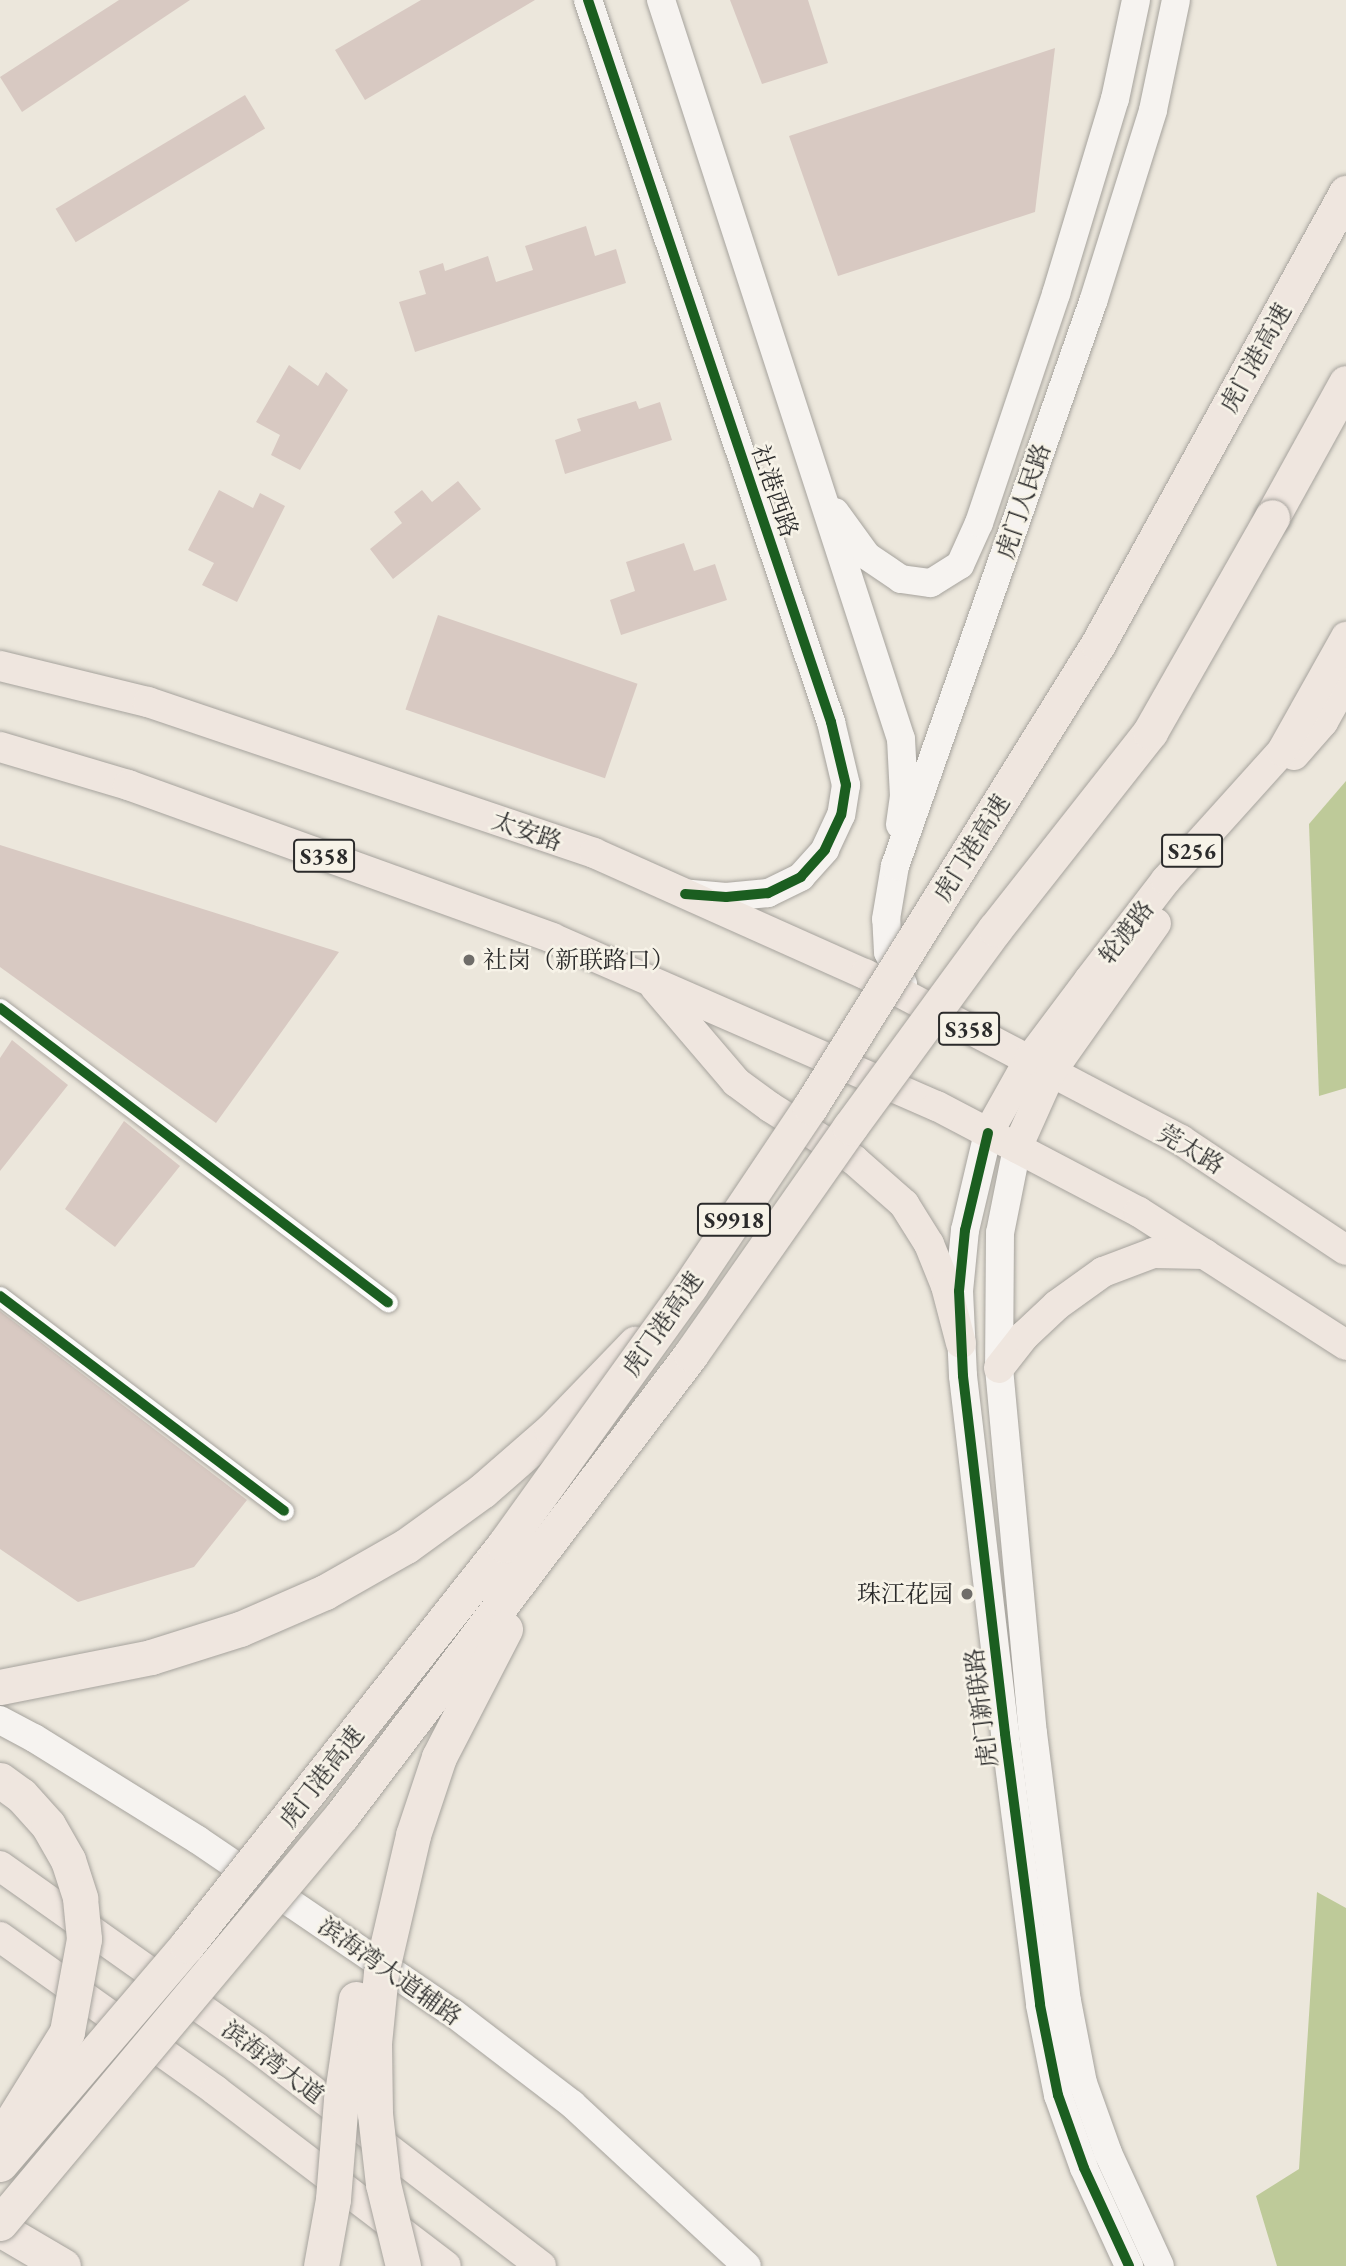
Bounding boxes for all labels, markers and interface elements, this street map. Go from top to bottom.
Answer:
street label: 虎门港高速 [1213,299,1297,417]
street label: 虎门人民路 [990,440,1056,562]
street label: 社港西路 [746,441,804,541]
street label: 虎门港高速 [927,789,1015,907]
street label: 太安路 [488,806,566,856]
road number: S256 [1160,832,1224,870]
road number: S358 [292,836,356,876]
street label: 轮渡路 [1092,895,1160,969]
place label: 社岗（新联路口） [483,946,675,974]
marker: 社岗（新联路口） [461,952,477,968]
road number: S358 [937,1010,1000,1048]
street label: 莞太路 [1153,1118,1229,1180]
road number: S9918 [696,1200,772,1240]
street label: 虎门港高速 [616,1267,708,1381]
place label: 珠江花园 [857,1580,953,1608]
marker: 珠江花园 [959,1586,975,1602]
street label: 虎门新联路 [959,1647,1003,1769]
street label: 虎门港高速 [273,1721,369,1833]
street label: 滨海湾大道辅路 [313,1911,467,2031]
street label: 滨海湾大道 [216,2014,330,2110]

